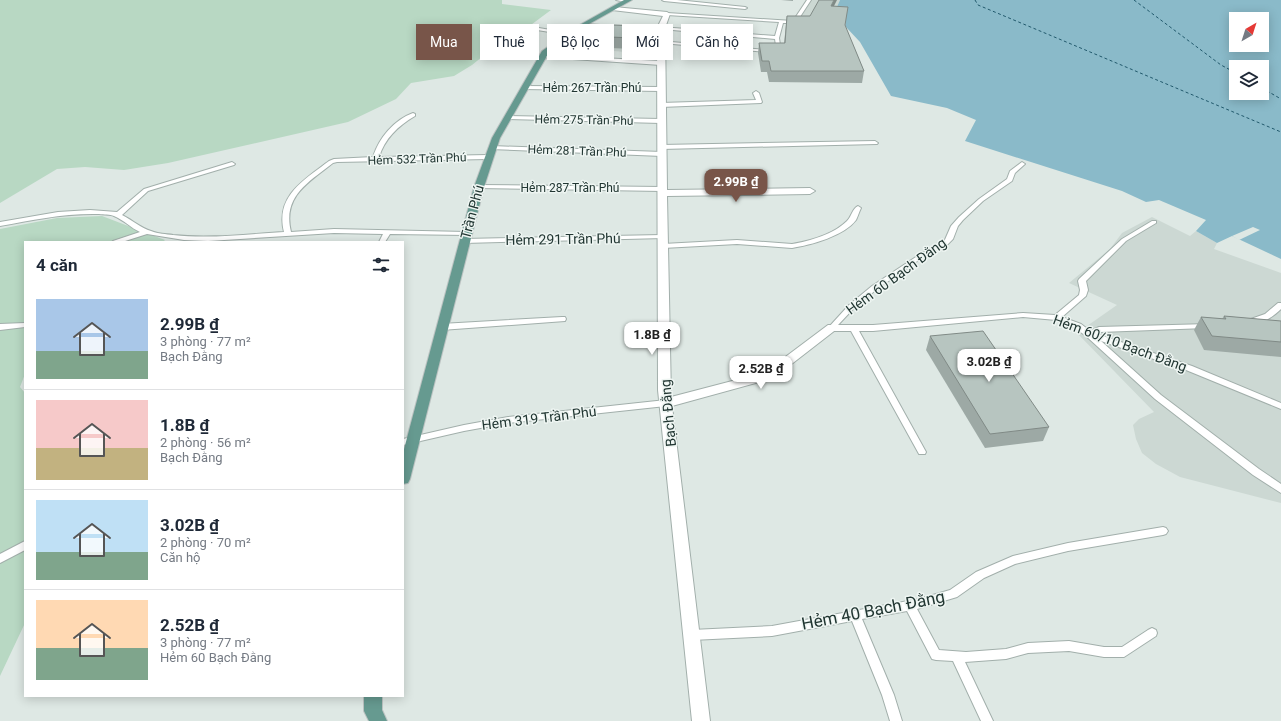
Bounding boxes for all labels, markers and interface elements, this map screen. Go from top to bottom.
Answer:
north arrow [1229,12,1269,52]
map controls [1229,12,1269,100]
chip: Mua [416,24,472,60]
chip: Thuê [480,24,539,60]
chip: Bộ lọc [547,24,614,60]
chip: Mới [622,24,673,60]
chip: Căn hộ [681,24,753,60]
button: layers [1229,60,1269,100]
street label: Hẻm 267 Trần Phú [543,81,641,95]
street label: Hẻm 275 Trần Phú [534,112,634,128]
street label: Hẻm 281 Trần Phú [527,142,627,160]
street label: Hẻm 532 Trần Phú [367,150,467,168]
pin: 2.99B ₫ [699,169,773,203]
text: 2.99B ₫ [713,174,759,189]
street label: Hẻm 287 Trần Phú [521,181,619,195]
street label: Trần Phú [457,183,487,241]
street label: Hẻm 291 Trần Phú [505,230,621,248]
street label: Hẻm 60 Bạch Đằng [843,234,949,318]
icon: filters [370,254,392,276]
text: 4 căn [36,255,77,275]
street label: Hẻm 60/10 Bạch Đằng [1051,311,1189,375]
text: 2.99B ₫ [160,314,219,334]
icon: home [68,315,116,363]
pin: 1.8B ₫ [619,322,685,356]
text: 1.8B ₫ [633,327,671,342]
text: 3 phòng · 77 m² [160,334,251,349]
text: Bạch Đằng [160,349,223,364]
pin: 3.02B ₫ [952,349,1026,383]
text: 3.02B ₫ [966,354,1012,369]
pin: 2.52B ₫ [724,356,798,390]
text: 2.52B ₫ [738,361,784,376]
street label: Bạch Đằng [657,379,679,447]
street label: Hẻm 319 Trần Phú [481,403,597,433]
text: 1.8B ₫ [160,415,209,435]
icon: home [68,416,116,464]
text: 2 phòng · 56 m² [160,435,251,450]
text: Bạch Đằng [160,450,223,465]
text: 3.02B ₫ [160,515,219,535]
icon: home [68,516,116,564]
text: 2 phòng · 70 m² [160,535,251,550]
text: Căn hộ [160,550,201,565]
street label: Hẻm 40 Bạch Đằng [800,586,946,634]
text: 2.52B ₫ [160,615,219,635]
icon: home [68,616,116,664]
text: 3 phòng · 77 m² [160,635,251,650]
text: Hẻm 60 Bạch Đằng [160,650,271,665]

